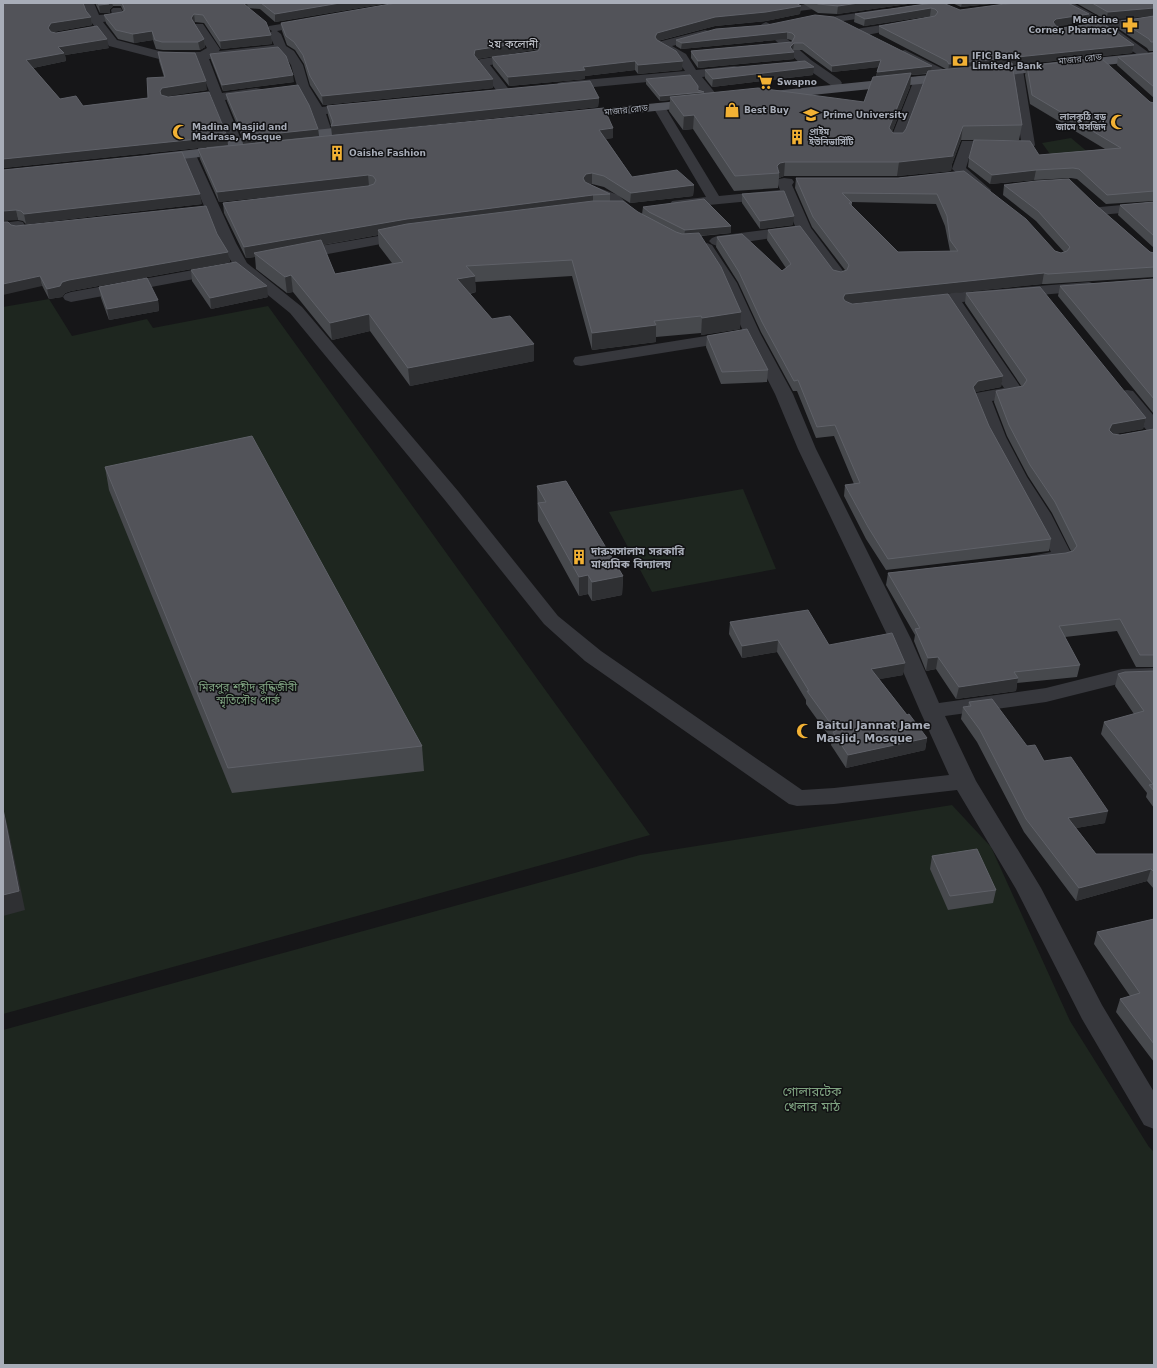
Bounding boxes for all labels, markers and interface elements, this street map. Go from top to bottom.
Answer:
place label: Medicine Corner, Pharmacy [1028,15,1118,35]
pharmacy icon: Medicine Corner, Pharmacy [1121,16,1139,34]
district label: ২য় কলোনী [488,38,539,51]
place label: IFIC Bank Limited, Bank [972,51,1043,71]
bank icon: IFIC Bank Limited, Bank [951,52,969,70]
street label: মাজার রোড [1057,52,1103,66]
supermarket icon: Swapno [756,73,774,91]
place label: Swapno [777,77,817,87]
shop icon: Best Buy [723,101,741,119]
street label: মাজার রোড [603,103,649,117]
place label: Best Buy [744,105,789,115]
school or university icon: Prime University [802,106,820,124]
place label: Prime University [823,110,908,120]
place label: লালকুঠি বড় জামে মসজিদ [1055,111,1107,132]
mosque icon: লালকুঠি বড় জামে মসজিদ [1109,113,1127,131]
place label: Madina Masjid and Madrasa, Mosque [192,122,287,142]
mosque icon: Madina Masjid and Madrasa, Mosque [171,123,189,141]
place label: প্রাইম ইউনিভার্সিটি [808,126,854,147]
building icon: প্রাইম ইউনিভার্সিটি [788,128,806,146]
building icon: Oaishe Fashion [328,144,346,162]
place label: Oaishe Fashion [349,148,426,158]
place label: দারুসসালাম সরকারি মাধ্যমিক বিদ্যালয় [590,545,685,571]
building icon: দারুসসালাম সরকারি মাধ্যমিক বিদ্যালয় [570,548,588,566]
park label: মিরপুর শহীদ বুদ্ধিজীবী স্মৃতিসৌধ পার্ক [198,681,298,708]
place label: Baitul Jannat Jame Masjid, Mosque [816,719,930,745]
mosque icon: Baitul Jannat Jame Masjid, Mosque [795,722,813,740]
park label: গোলারটেক খেলার মাঠ [782,1084,842,1114]

